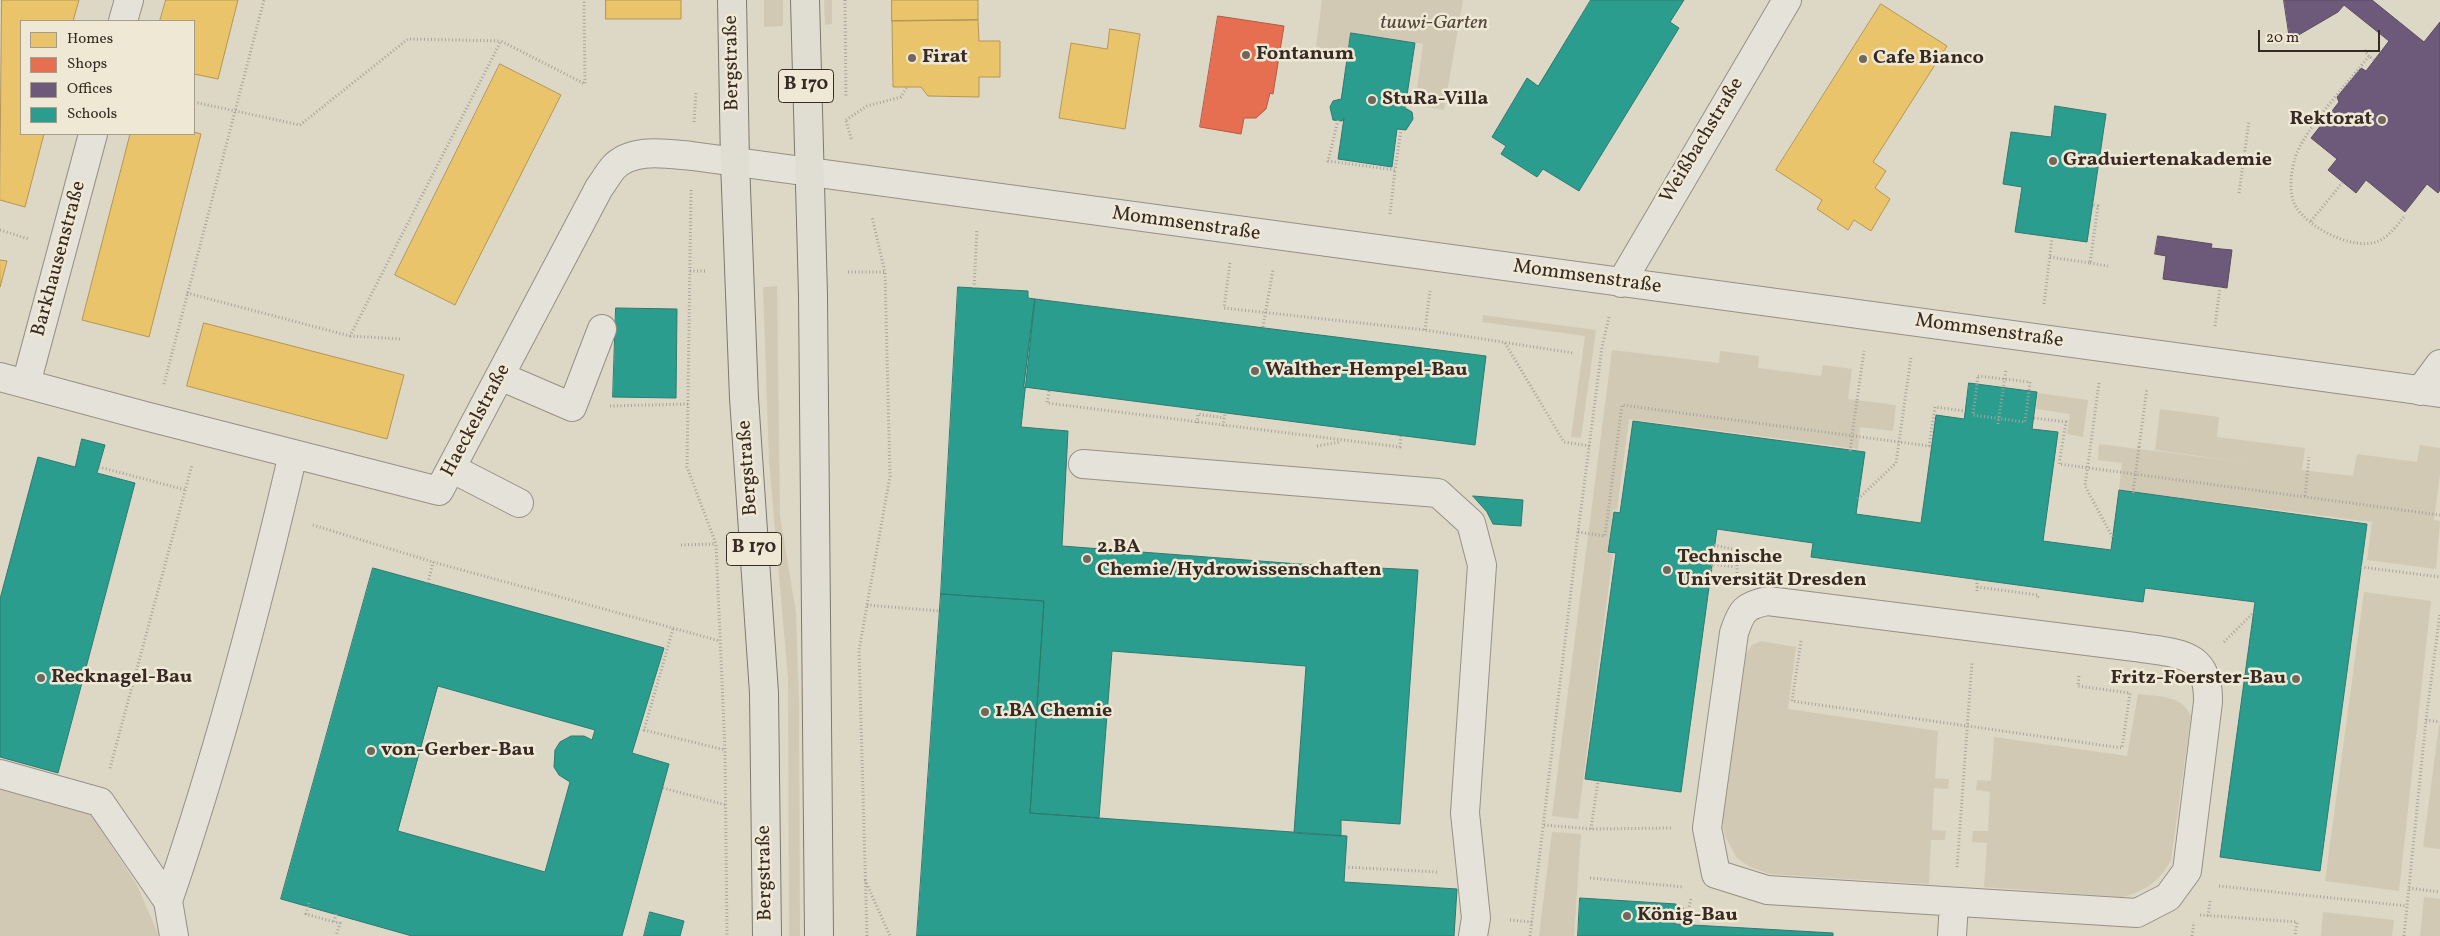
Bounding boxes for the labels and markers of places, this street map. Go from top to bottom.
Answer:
place label: Fontanum [1256,43,1354,67]
place label: Firat [922,46,968,70]
place label: Cafe Bianco [1873,47,1984,71]
marker: Fontanum [1240,49,1252,61]
marker: Firat [906,52,918,64]
marker: Cafe Bianco [1857,53,1869,65]
place label: StuRa-Villa [1382,88,1488,112]
marker: StuRa-Villa [1366,94,1378,106]
place label: Rektorat [2290,108,2372,132]
marker: Rektorat [2376,114,2388,126]
place label: Graduiertenakademie [2063,149,2272,173]
marker: Graduiertenakademie [2047,155,2059,167]
place label: Walther-Hempel-Bau [1265,359,1468,383]
marker: Walther-Hempel-Bau [1249,365,1261,377]
place label: 2.BA Chemie/Hydrowissenschaften [1097,536,1382,583]
place label: Technische Universität Dresden [1677,546,1867,593]
marker: 2.BA Chemie/Hydrowissenschaften [1081,553,1093,565]
marker: Technische Universität Dresden [1661,564,1673,576]
place label: Recknagel-Bau [51,666,192,690]
place label: Fritz-Foerster-Bau [2111,667,2286,691]
marker: Recknagel-Bau [35,672,47,684]
marker: Fritz-Foerster-Bau [2290,673,2302,685]
place label: 1.BA Chemie [995,700,1112,724]
marker: 1.BA Chemie [979,706,991,718]
place label: von-Gerber-Bau [381,739,535,763]
marker: von-Gerber-Bau [365,745,377,757]
place label: König-Bau [1637,904,1738,928]
marker: König-Bau [1621,910,1633,922]

